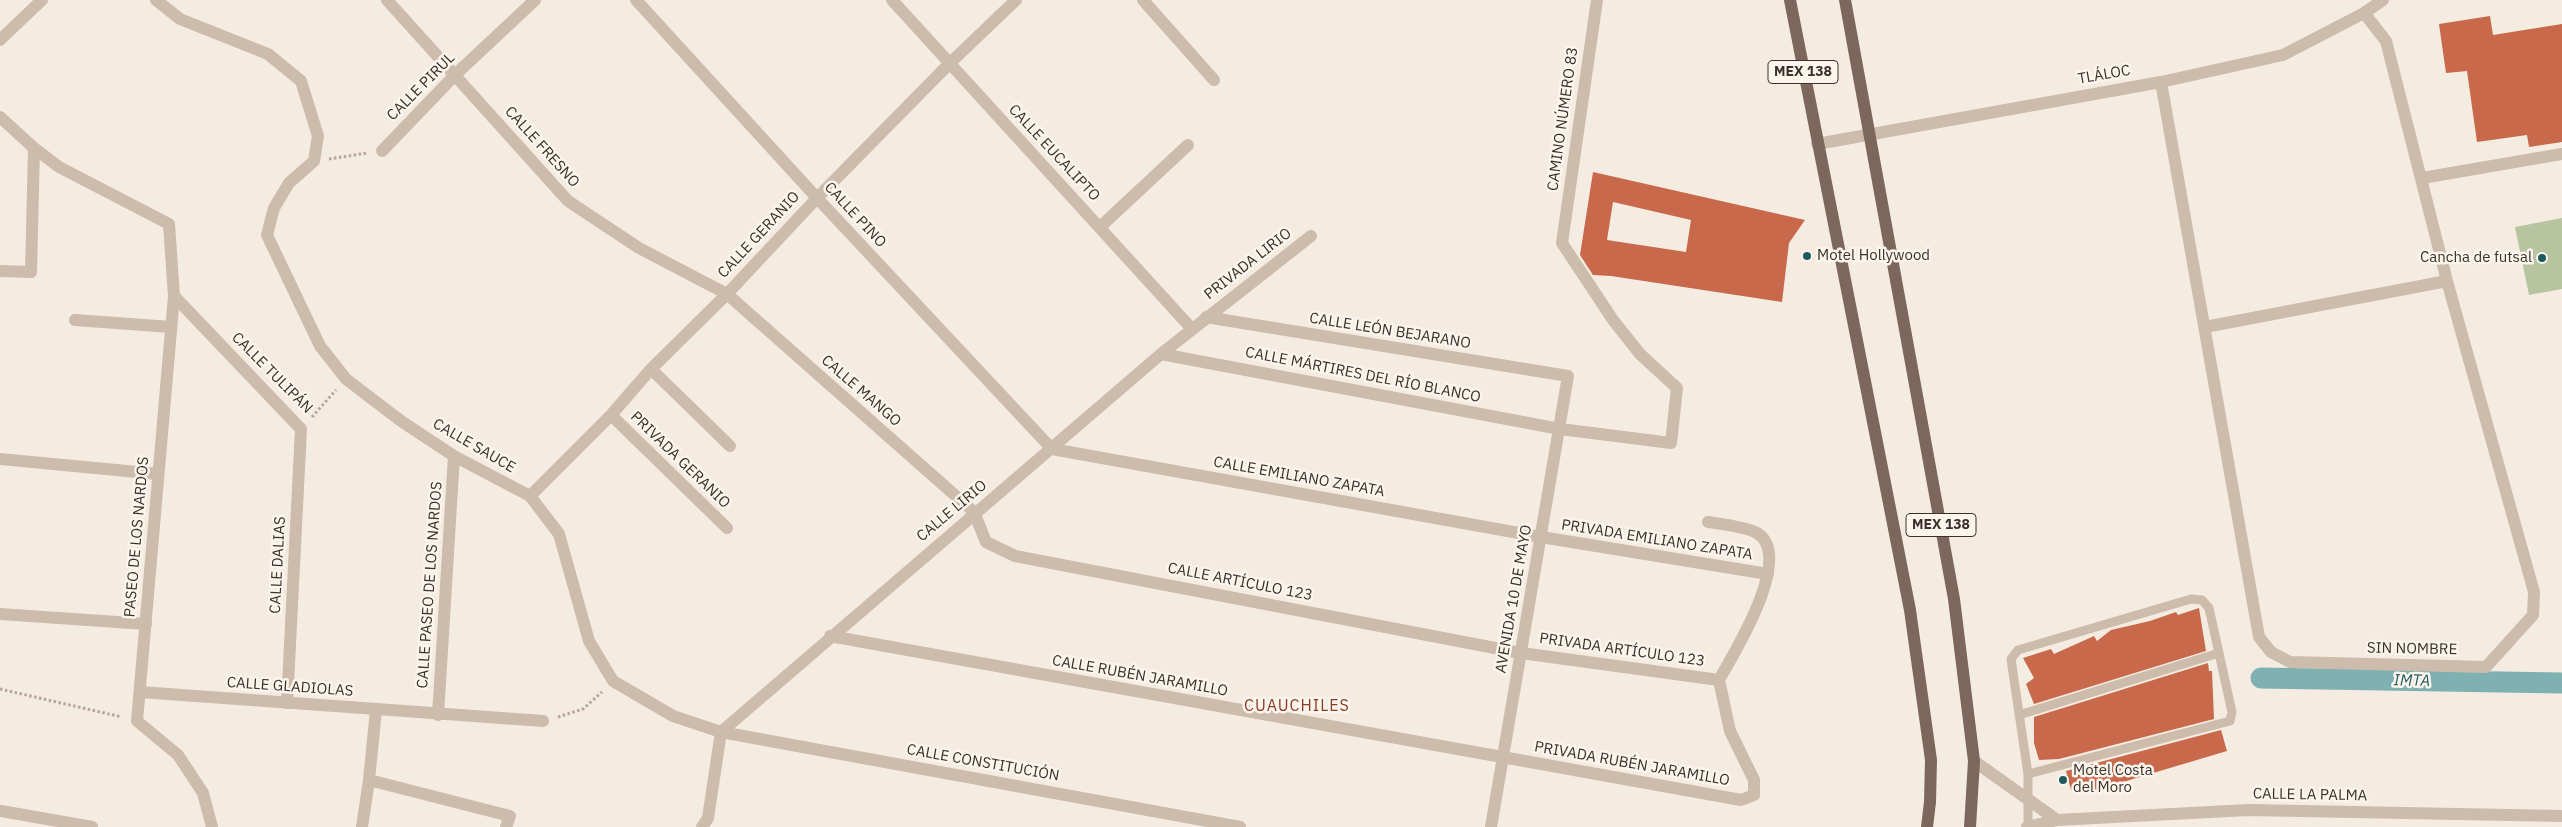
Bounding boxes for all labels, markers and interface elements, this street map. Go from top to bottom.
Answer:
street label: CAMINO NÚMERO 83 [1544,46,1582,192]
street label: CALLE PIRUL [383,49,459,125]
road number: MEX 138 [1768,61,1838,84]
street label: TLÁLOC [2076,62,2132,88]
street label: CALLE EUCALIPTO [1005,101,1103,205]
street label: CALLE FRESNO [501,103,583,191]
street label: CALLE PINO [820,179,890,251]
street label: CALLE GERANIO [714,188,804,282]
street label: PRIVADA LIRIO [1201,224,1295,304]
place label: Motel Hollywood [1817,247,1930,265]
place label: Cancha de futsal [2420,249,2532,267]
marker: Motel Hollywood [1801,250,1813,262]
marker: Cancha de futsal [2536,252,2548,264]
street label: CALLE LEÓN BEJARANO [1308,309,1472,353]
street label: CALLE TULIPÁN [228,329,316,417]
street label: CALLE MÁRTIRES DEL RÍO BLANCO [1244,343,1482,407]
street label: CALLE MANGO [817,352,905,430]
street label: PRIVADA GERANIO [626,408,734,512]
street label: CALLE SAUCE [429,415,519,477]
street label: CALLE EMILIANO ZAPATA [1212,453,1386,501]
street label: PASEO DE LOS NARDOS [121,456,153,618]
street label: CALLE LIRIO [913,476,991,546]
street label: CALLE PASEO DE LOS NARDOS [414,481,446,689]
road number: MEX 138 [1906,514,1976,536]
street label: CALLE DALIAS [266,516,290,614]
street label: PRIVADA EMILIANO ZAPATA [1560,516,1754,564]
street label: AVENIDA 10 DE MAYO [1492,523,1536,675]
street label: CALLE ARTÍCULO 123 [1166,559,1314,605]
street label: PRIVADA ARTÍCULO 123 [1538,629,1706,671]
street label: SIN NOMBRE [2367,639,2457,659]
street label: CALLE RUBÉN JARAMILLO [1051,652,1229,700]
water label: IMTA [2393,671,2431,691]
street label: CALLE GLADIOLAS [226,674,354,700]
district label: CUAUCHILES [1243,696,1351,716]
street label: PRIVADA RUBÉN JARAMILLO [1533,738,1731,790]
street label: CALLE CONSTITUCIÓN [905,741,1061,785]
place label: Motel Costa del Moro [2073,762,2153,797]
marker: Motel Costa del Moro [2057,774,2069,786]
street label: CALLE LA PALMA [2253,785,2367,805]

